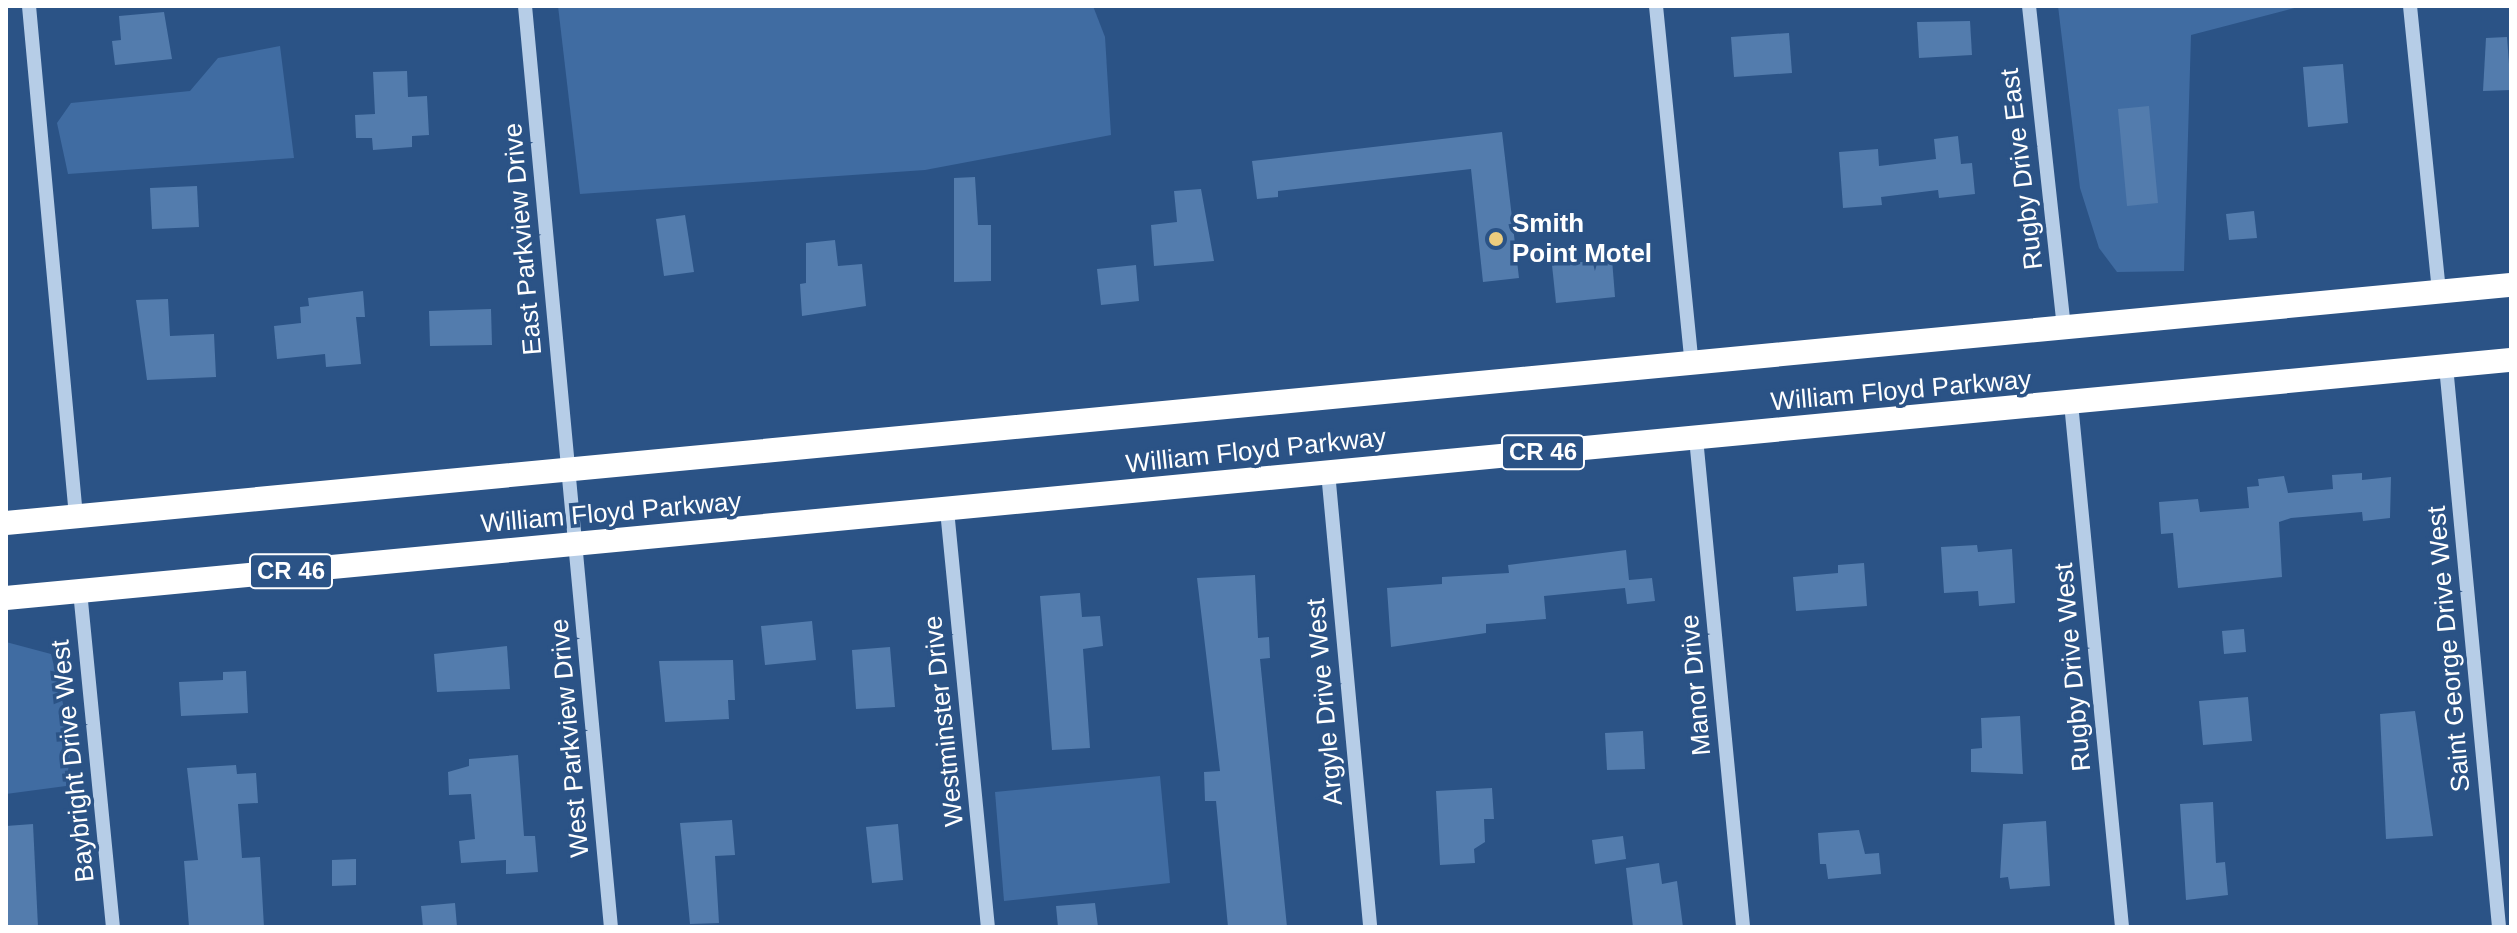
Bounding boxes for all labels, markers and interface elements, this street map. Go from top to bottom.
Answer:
street label: Rugby Drive East [1994,67,2050,271]
street label: East Parkview Drive [497,122,549,356]
place label: Smith Point Motel [1512,208,1652,270]
marker: Smith Point Motel [1487,230,1505,248]
street label: William Floyd Parkway [1769,364,2033,418]
street label: William Floyd Parkway [1124,422,1388,480]
road number: CR 46 [1499,432,1587,472]
street label: William Floyd Parkway [479,486,743,540]
street label: Saint George Drive West [2421,505,2477,793]
road number: CR 46 [247,551,335,591]
street label: Rugby Drive West [2048,562,2098,772]
street label: Argyle Drive West [1300,597,1350,807]
street label: Manor Drive [1674,613,1718,757]
street label: Westminster Drive [917,614,971,828]
street label: West Parkview Drive [544,617,596,859]
street label: Baybright Drive West [45,638,101,884]

